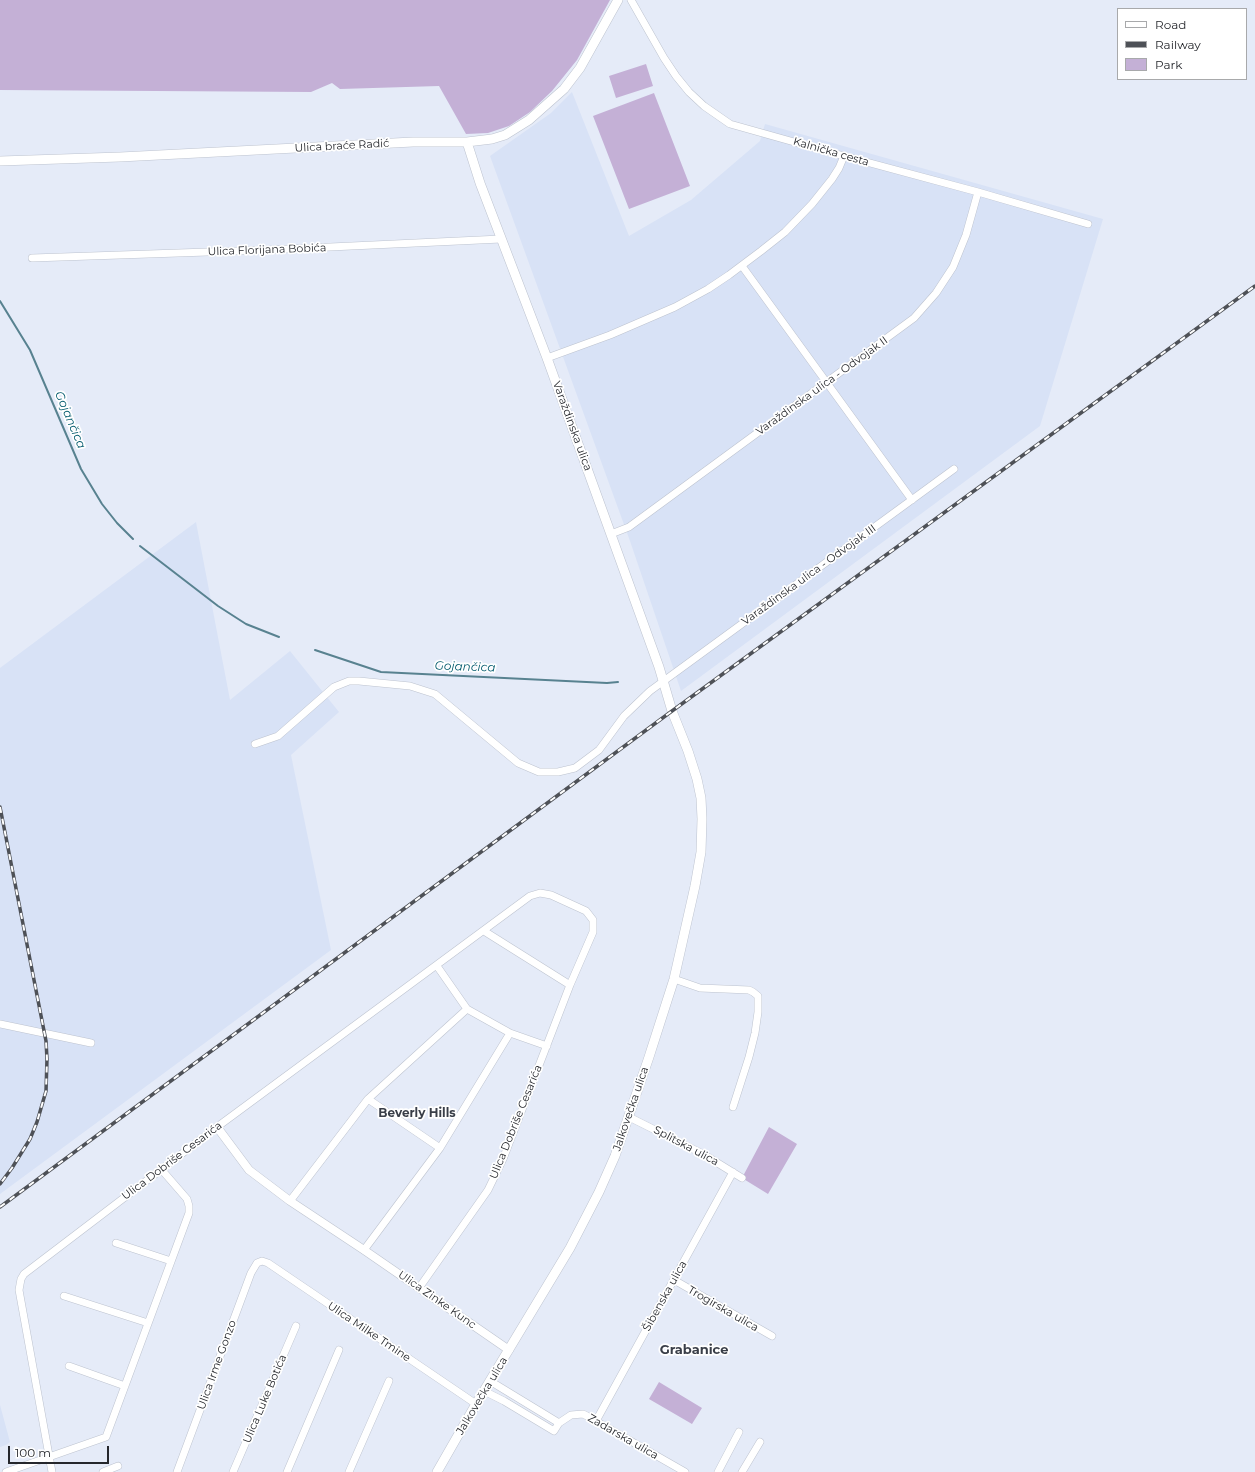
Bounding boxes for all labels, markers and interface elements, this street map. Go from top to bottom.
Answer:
legend [1117,8,1247,80]
text: Road [1155,17,1186,32]
text: Railway [1155,37,1201,52]
text: Park [1155,57,1182,72]
street label: Kalnička cesta [792,135,870,169]
street label: Ulica braće Radić [294,137,390,155]
street label: Ulica Florijana Bobića [207,241,327,259]
street label: Varaždinska ulica - Odvojak II [754,334,890,438]
street label: Varaždinska ulica [550,379,594,473]
water label: Gojančica [51,389,89,451]
street label: Varaždinska ulica - Odvojak III [739,522,879,628]
water label: Gojančica [434,659,496,675]
street label: Ulica Dobriše Cesarića [487,1063,545,1181]
street label: Jalkovečka ulica [610,1065,652,1153]
district label: Beverly Hills [378,1106,456,1120]
street label: Ulica Dobriše Cesarića [119,1119,225,1203]
street label: Splitska ulica [651,1123,721,1169]
street label: Šibenska ulica [640,1258,690,1334]
street label: Ulica Zinke Kunc [395,1268,479,1332]
street label: Trogirska ulica [685,1283,761,1335]
street label: Ulica Milke Tmine [325,1299,413,1365]
street label: Ulica Irme Gonzo [195,1318,239,1412]
district label: Grabanice [660,1342,728,1358]
street label: Ulica Luke Botića [240,1353,290,1445]
street label: Jalkovečka ulica [454,1355,510,1437]
street label: Zadarska ulica [585,1411,661,1463]
scale bar [10,1438,111,1464]
text: 100 m [15,1445,51,1460]

